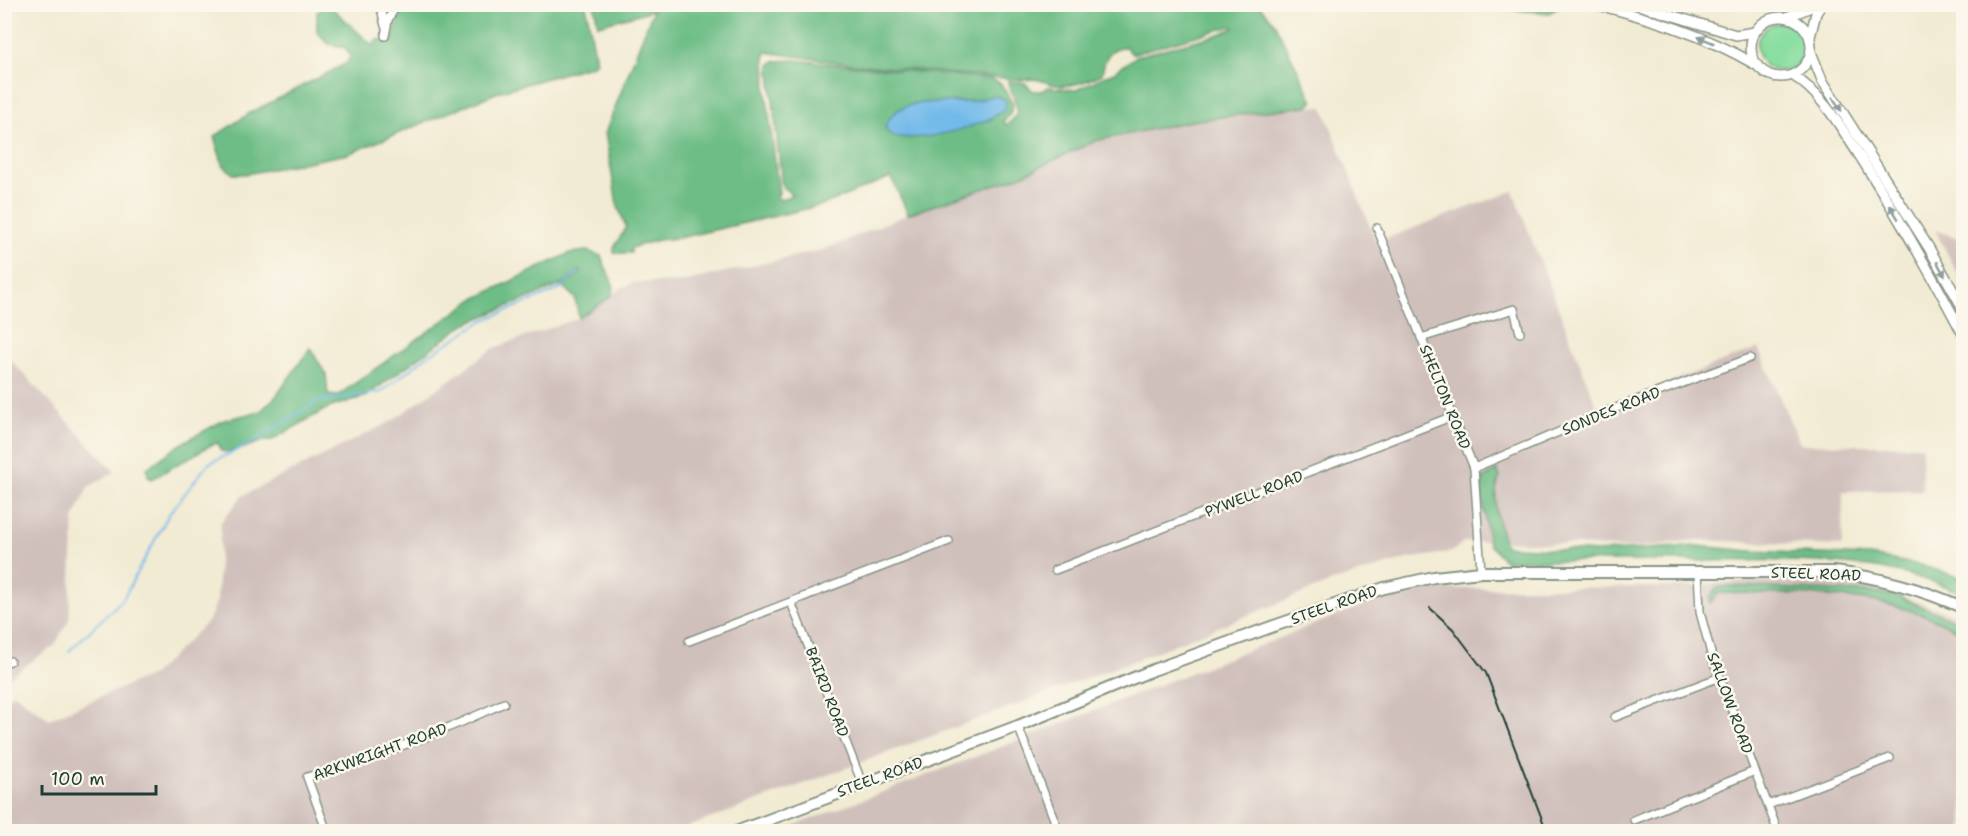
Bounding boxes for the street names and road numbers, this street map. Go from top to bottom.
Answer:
street label: SHELTON ROAD [1415,342,1475,453]
street label: SONDES ROAD [1559,382,1663,440]
street label: PYWELL ROAD [1202,466,1306,522]
street label: STEEL ROAD [1771,562,1862,586]
street label: STEEL ROAD [1288,581,1380,629]
street label: BAIRD ROAD [801,644,853,740]
street label: SALLOW ROAD [1702,650,1758,756]
street label: ARKWRIGHT ROAD [310,718,450,786]
street label: STEEL ROAD [834,752,926,802]

